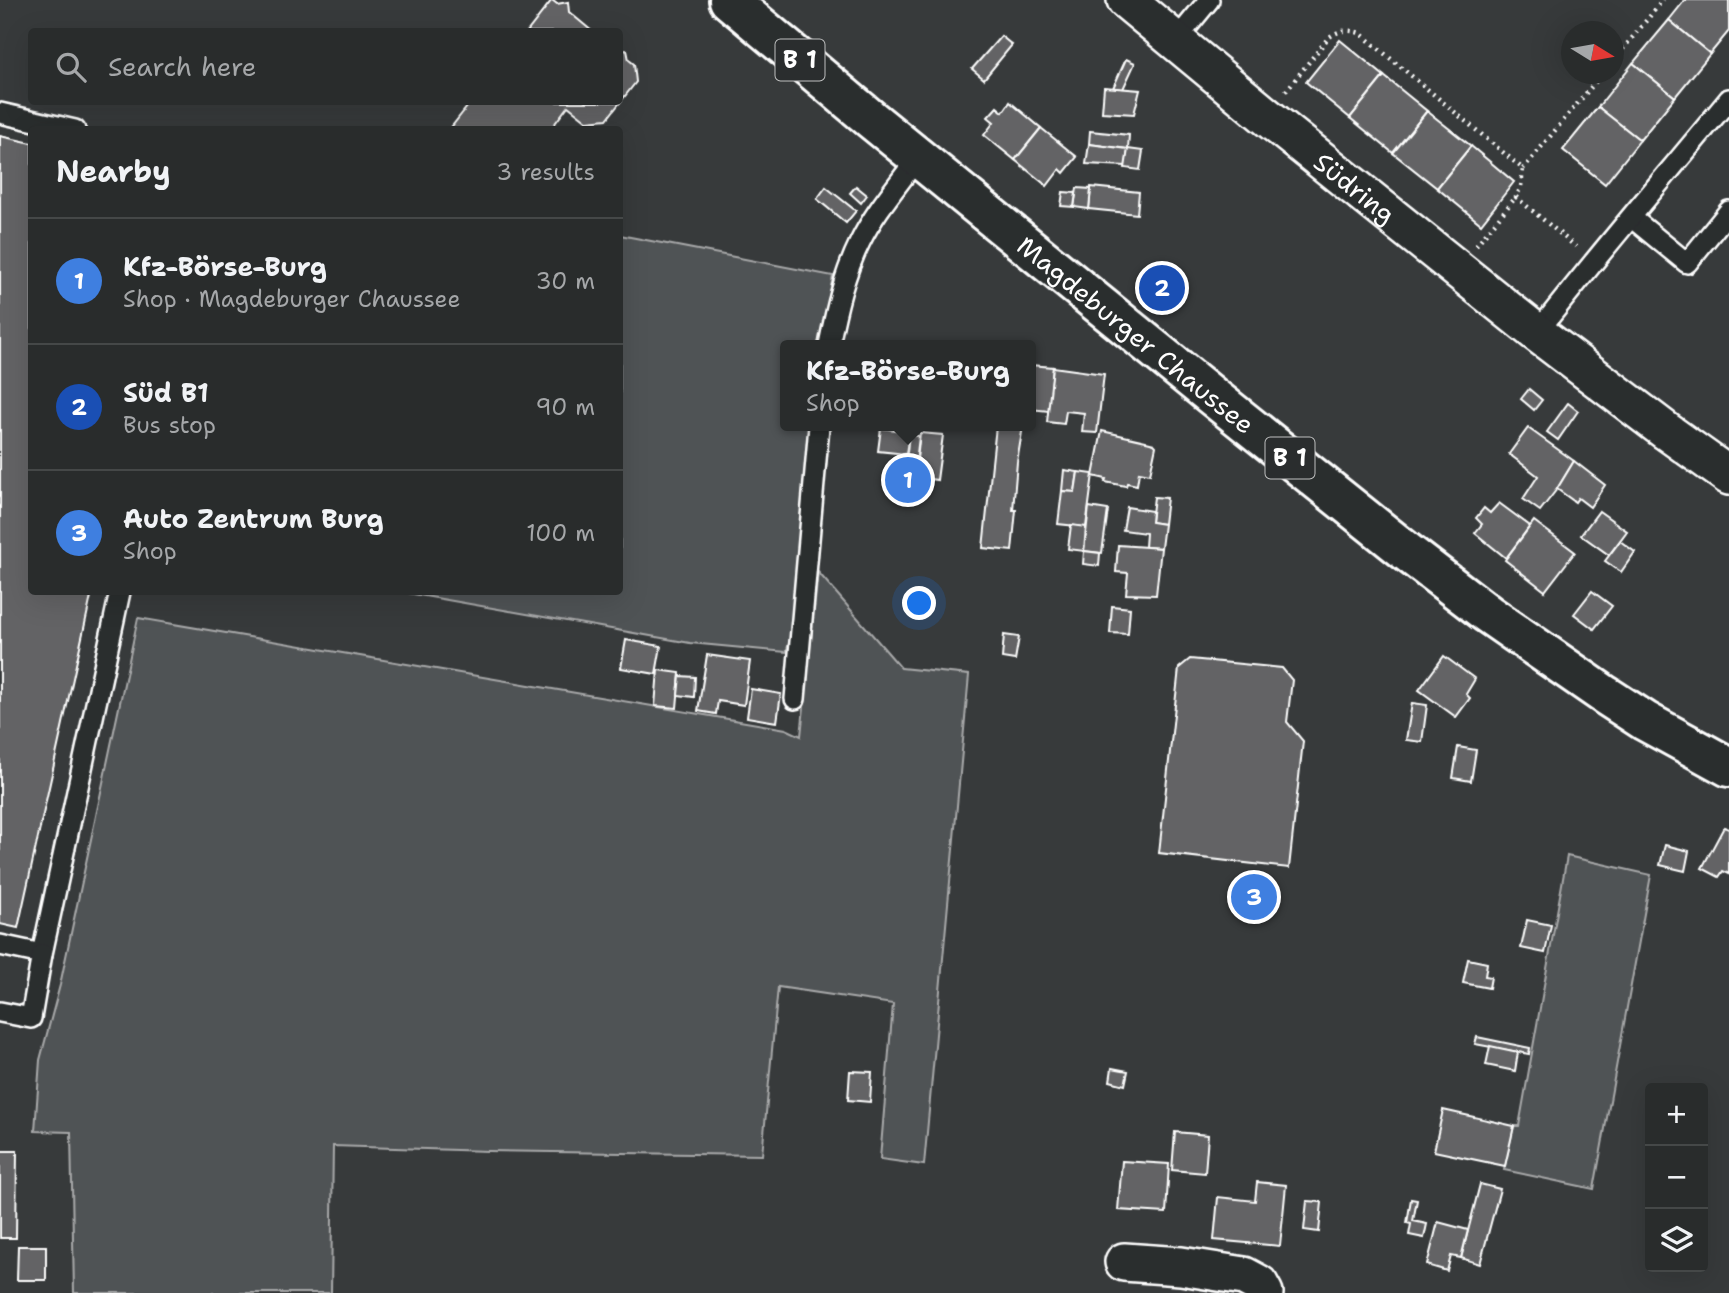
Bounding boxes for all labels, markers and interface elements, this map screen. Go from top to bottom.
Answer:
north arrow [1561,21,1624,84]
search box [28,28,623,105]
road number: B 1 [776,40,824,80]
icon: search [52,48,90,86]
text: Search here [108,49,257,84]
street label: Südring [1307,144,1403,231]
text: Nearby [56,151,171,192]
text: 3 results [496,157,595,187]
street label: Magdeburger Chaussee [1010,228,1262,441]
text: Kfz-Börse-Burg [123,249,327,284]
pin: 2 [1139,262,1185,314]
text: 1 [74,266,84,296]
text: 30 m [536,266,595,296]
text: Shop · Magdeburger Chaussee [123,284,460,314]
popup [780,340,1036,431]
text: Kfz-Börse-Burg [806,353,1010,388]
text: Süd B1 [123,375,209,410]
text: Shop [806,388,860,418]
text: 2 [71,392,87,422]
text: 90 m [535,392,595,422]
text: Bus stop [123,410,216,440]
road number: B 1 [1266,438,1314,478]
pin: 1 [885,454,931,506]
text: Auto Zentrum Burg [123,501,384,536]
text: 3 [71,518,87,548]
text: 100 m [526,518,595,548]
text: Shop [123,536,177,566]
your location [902,586,936,620]
pin: 3 [1231,871,1277,923]
map controls [1645,1083,1708,1272]
button: + [1645,1083,1708,1146]
button: − [1645,1146,1708,1209]
button: layers [1645,1209,1708,1272]

